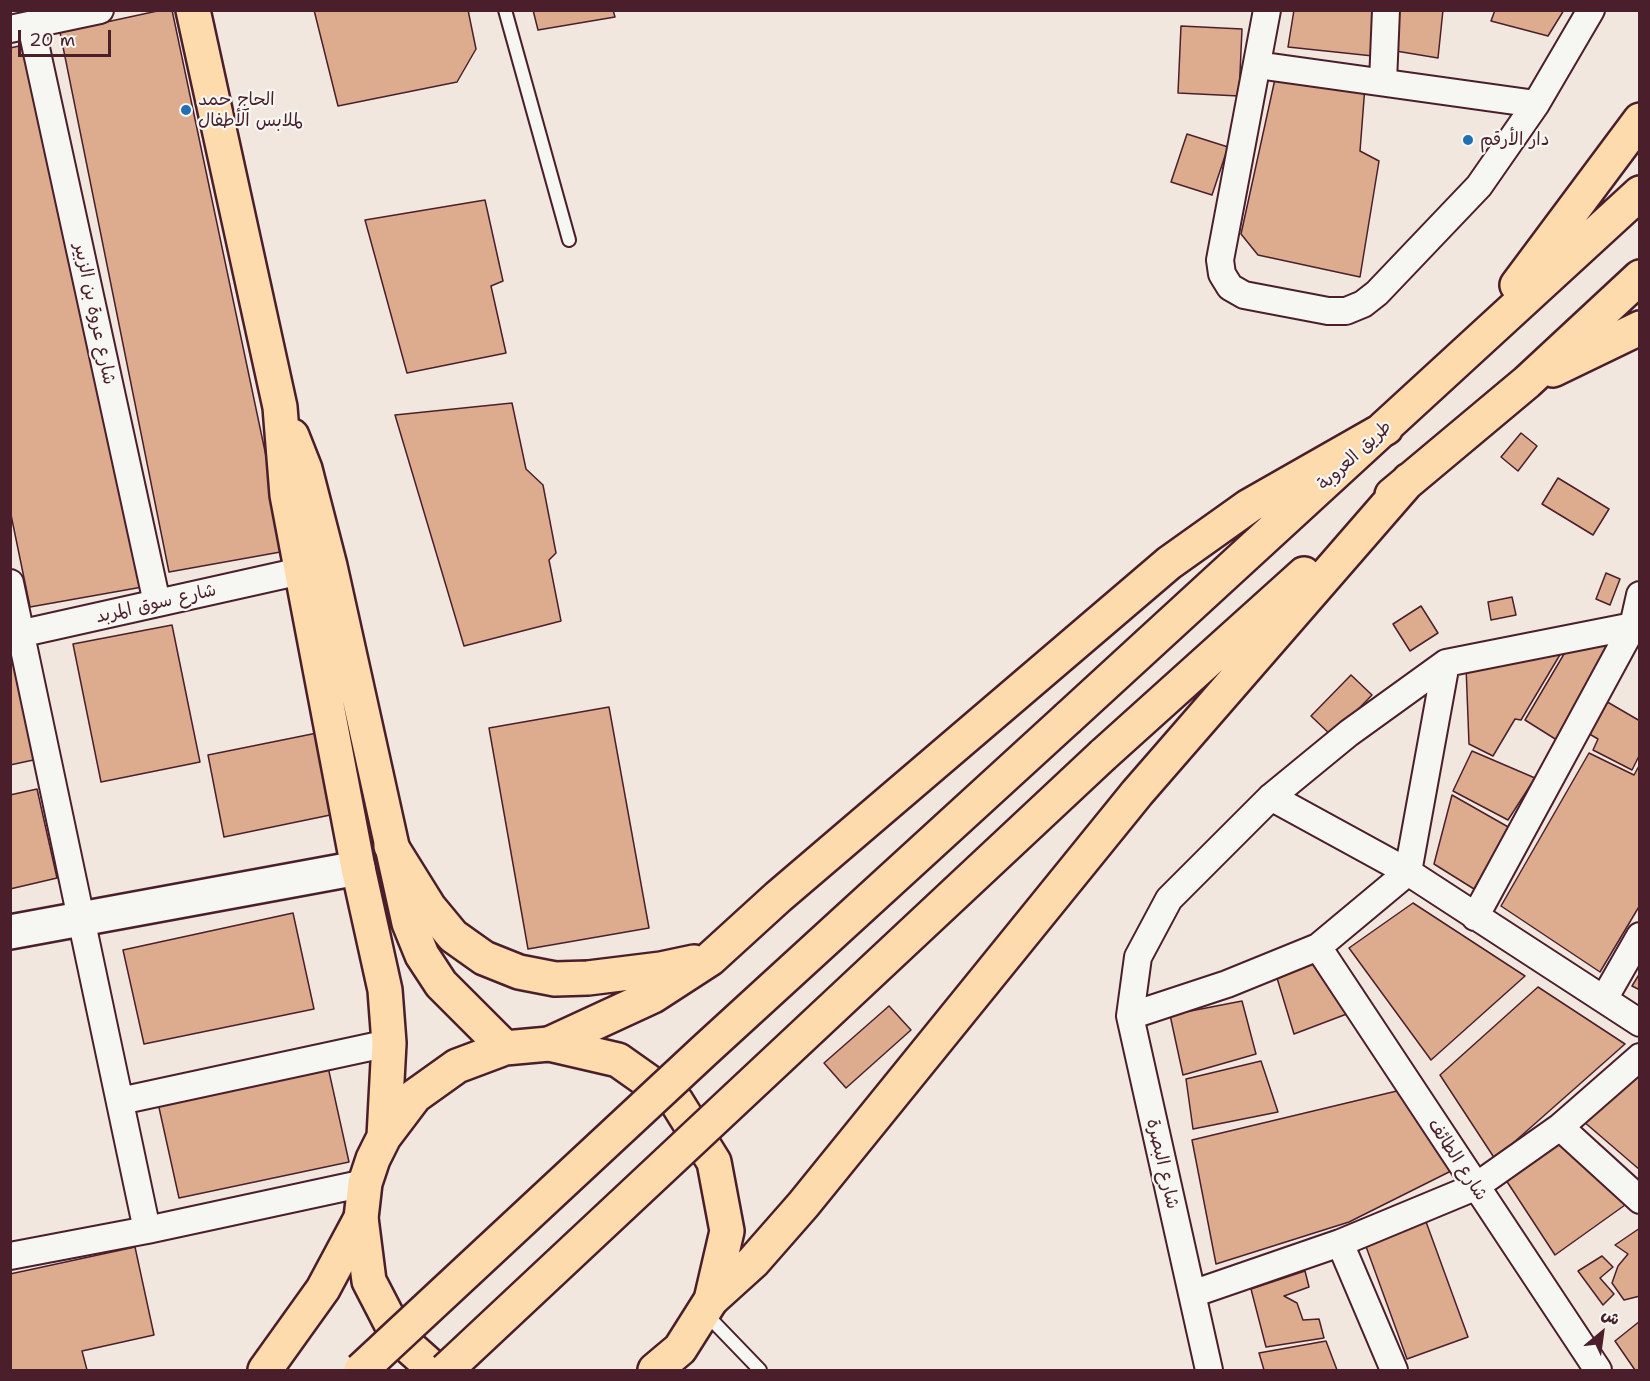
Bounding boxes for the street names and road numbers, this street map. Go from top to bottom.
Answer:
street label: شارع عروة بن الزبير [68,241,120,387]
street label: طريق العروبة [1314,416,1396,496]
street label: شارع سوق المربد [94,580,218,628]
street label: شارع الطائف [1422,1115,1492,1205]
street label: شارع البصرة [1141,1117,1183,1211]

